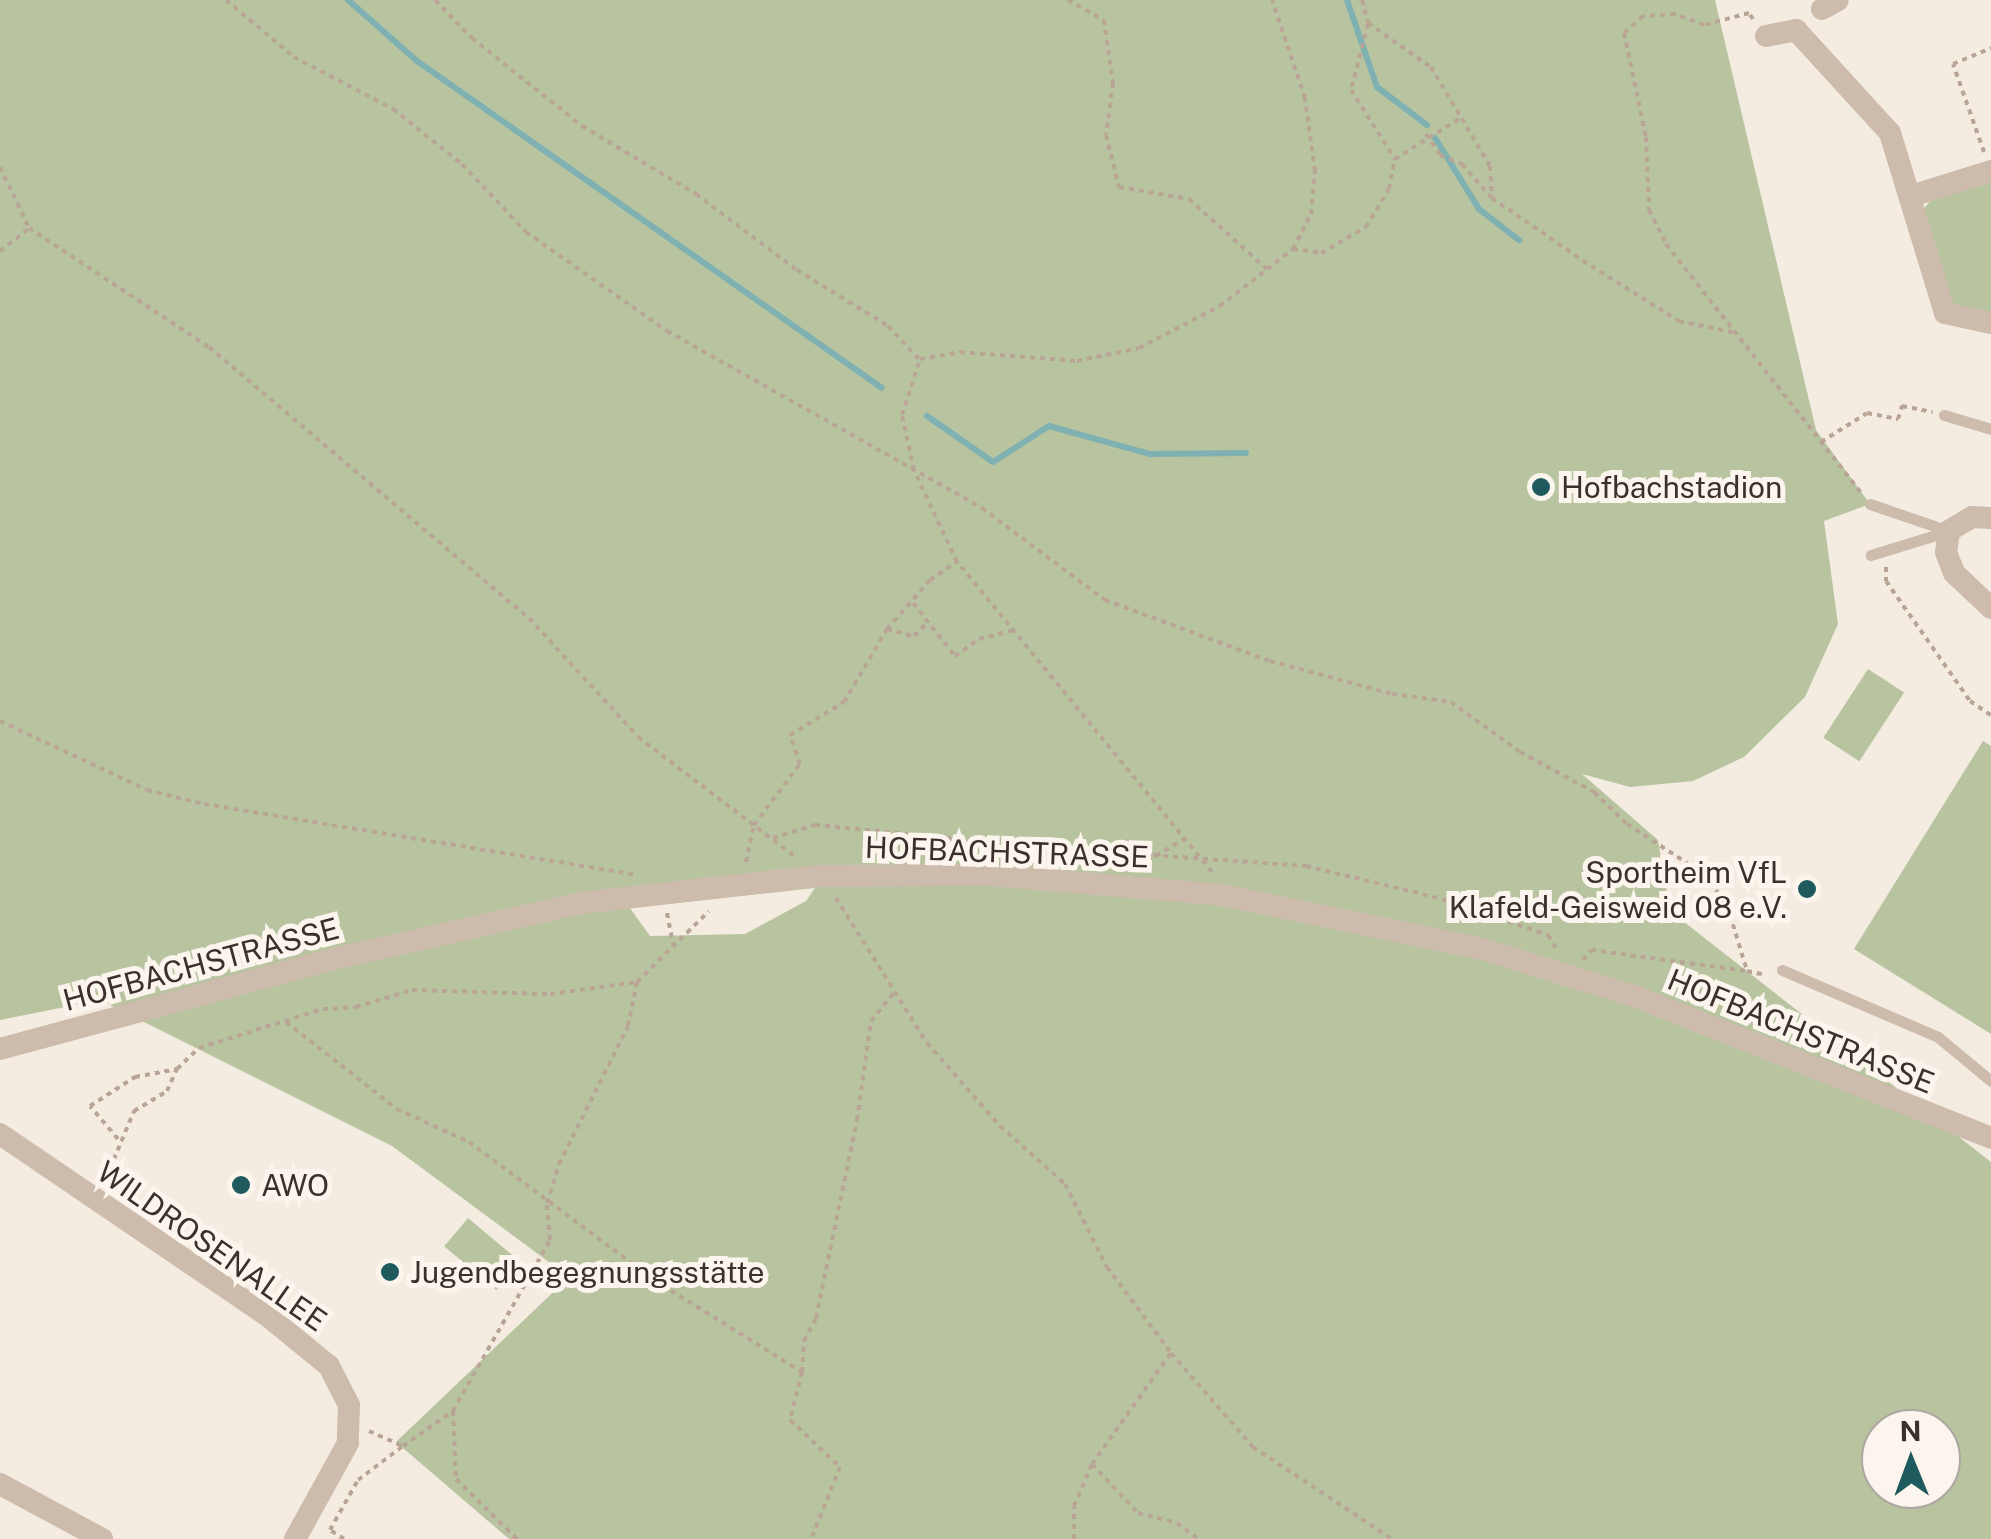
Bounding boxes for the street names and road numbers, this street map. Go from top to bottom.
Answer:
street label: HOFBACHSTRASSE [864,829,1150,875]
street label: HOFBACHSTRASSE [59,910,343,1018]
street label: HOFBACHSTRASSE [1662,961,1940,1101]
street label: WILDROSENALLEE [90,1153,334,1339]

